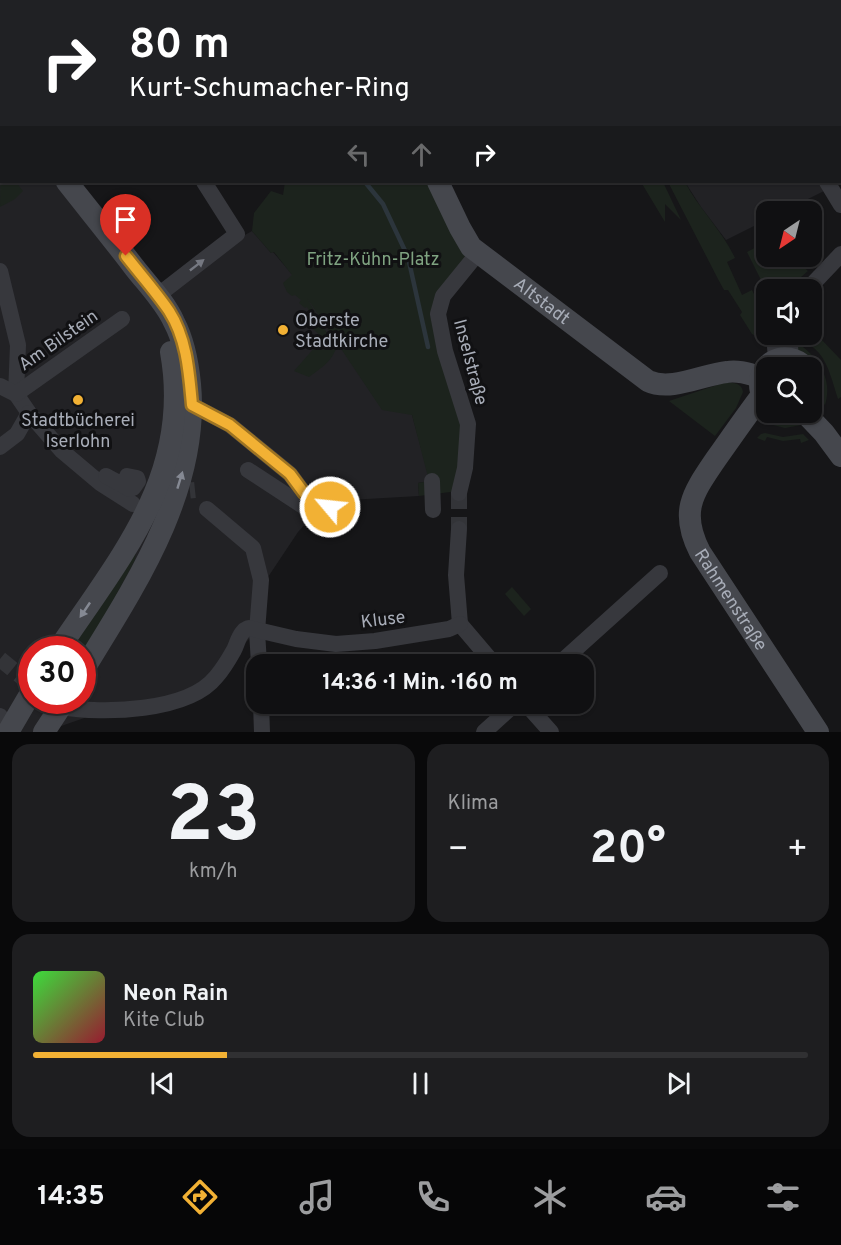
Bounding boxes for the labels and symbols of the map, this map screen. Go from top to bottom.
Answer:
pin [100,194,151,256]
north arrow [756,201,822,267]
park label: Fritz-Kühn-Platz [306,249,440,272]
one-way arrow [189,258,205,271]
street label: Altstadt [508,273,574,331]
street label: Am Bilstein [15,305,103,377]
place label: Oberste Stadtkirche [295,310,388,354]
street label: Inselstraße [447,317,492,408]
marker: Oberste Stadtkirche [276,323,290,337]
marker: Stadtbücherei Iserlohn [71,393,85,407]
place label: Stadtbücherei Iserlohn [21,410,135,454]
one-way arrow [176,470,185,488]
position arrow [298,475,362,539]
street label: Rahmenstraße [688,545,772,656]
one-way arrow [79,601,91,617]
street label: Kluse [360,606,407,635]
speed limit sign: 30 [18,636,96,714]

